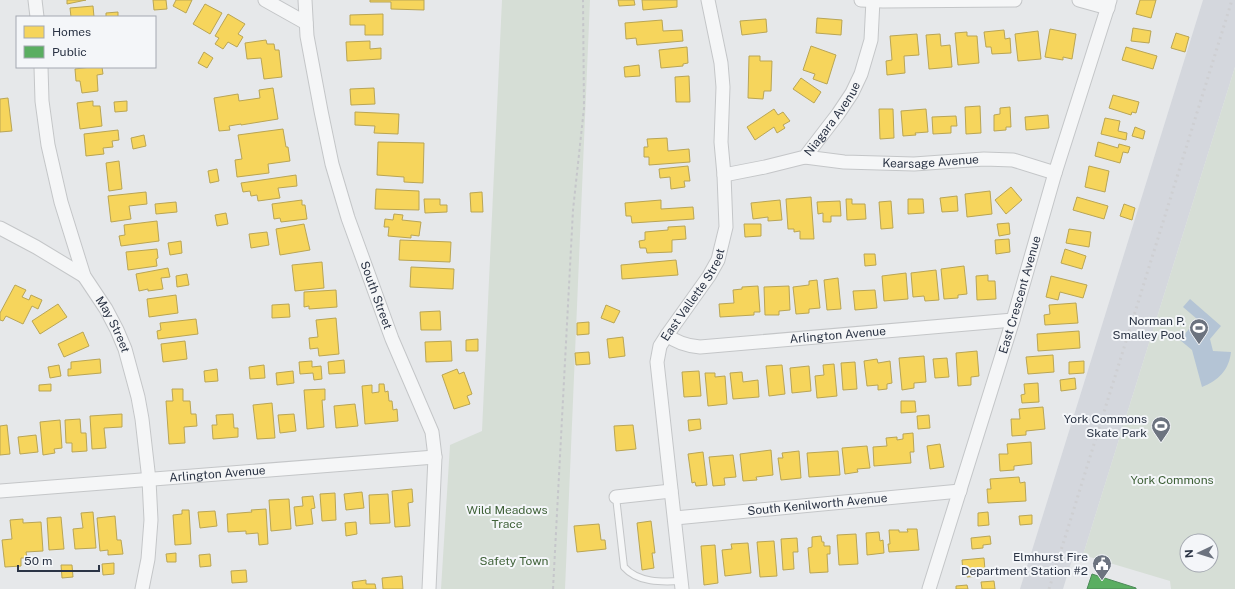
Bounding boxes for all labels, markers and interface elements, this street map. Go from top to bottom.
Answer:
legend [16,16,156,68]
text: Homes [52,25,91,39]
text: Public [52,45,87,59]
street label: Niagara Avenue [801,79,863,159]
street label: Kearsage Avenue [882,152,980,171]
street label: East Crescent Avenue [996,234,1044,355]
street label: East Vallette Street [658,247,728,344]
street label: South Street [357,259,395,332]
street label: May Street [93,294,133,354]
place label: Norman P. Smalley Pool [1112,314,1185,342]
sports icon: Norman P. Smalley Pool [1188,317,1210,345]
street label: Arlington Avenue [789,324,887,346]
place label: York Commons Skate Park [1064,412,1147,440]
sports icon: York Commons Skate Park [1150,415,1172,443]
street label: Arlington Avenue [169,463,266,485]
park label: York Commons [1130,473,1214,487]
street label: South Kenilworth Avenue [747,491,888,518]
park label: Wild Meadows Trace [467,503,547,531]
north arrow [1179,533,1219,573]
scale bar [18,547,99,573]
text: N [1183,549,1195,558]
place label: Elmhurst Fire Department Station #2 [961,550,1088,578]
public building icon: Elmhurst Fire Department Station #2 [1091,553,1113,581]
text: 50 m [24,554,52,568]
park label: Safety Town [480,554,549,568]

